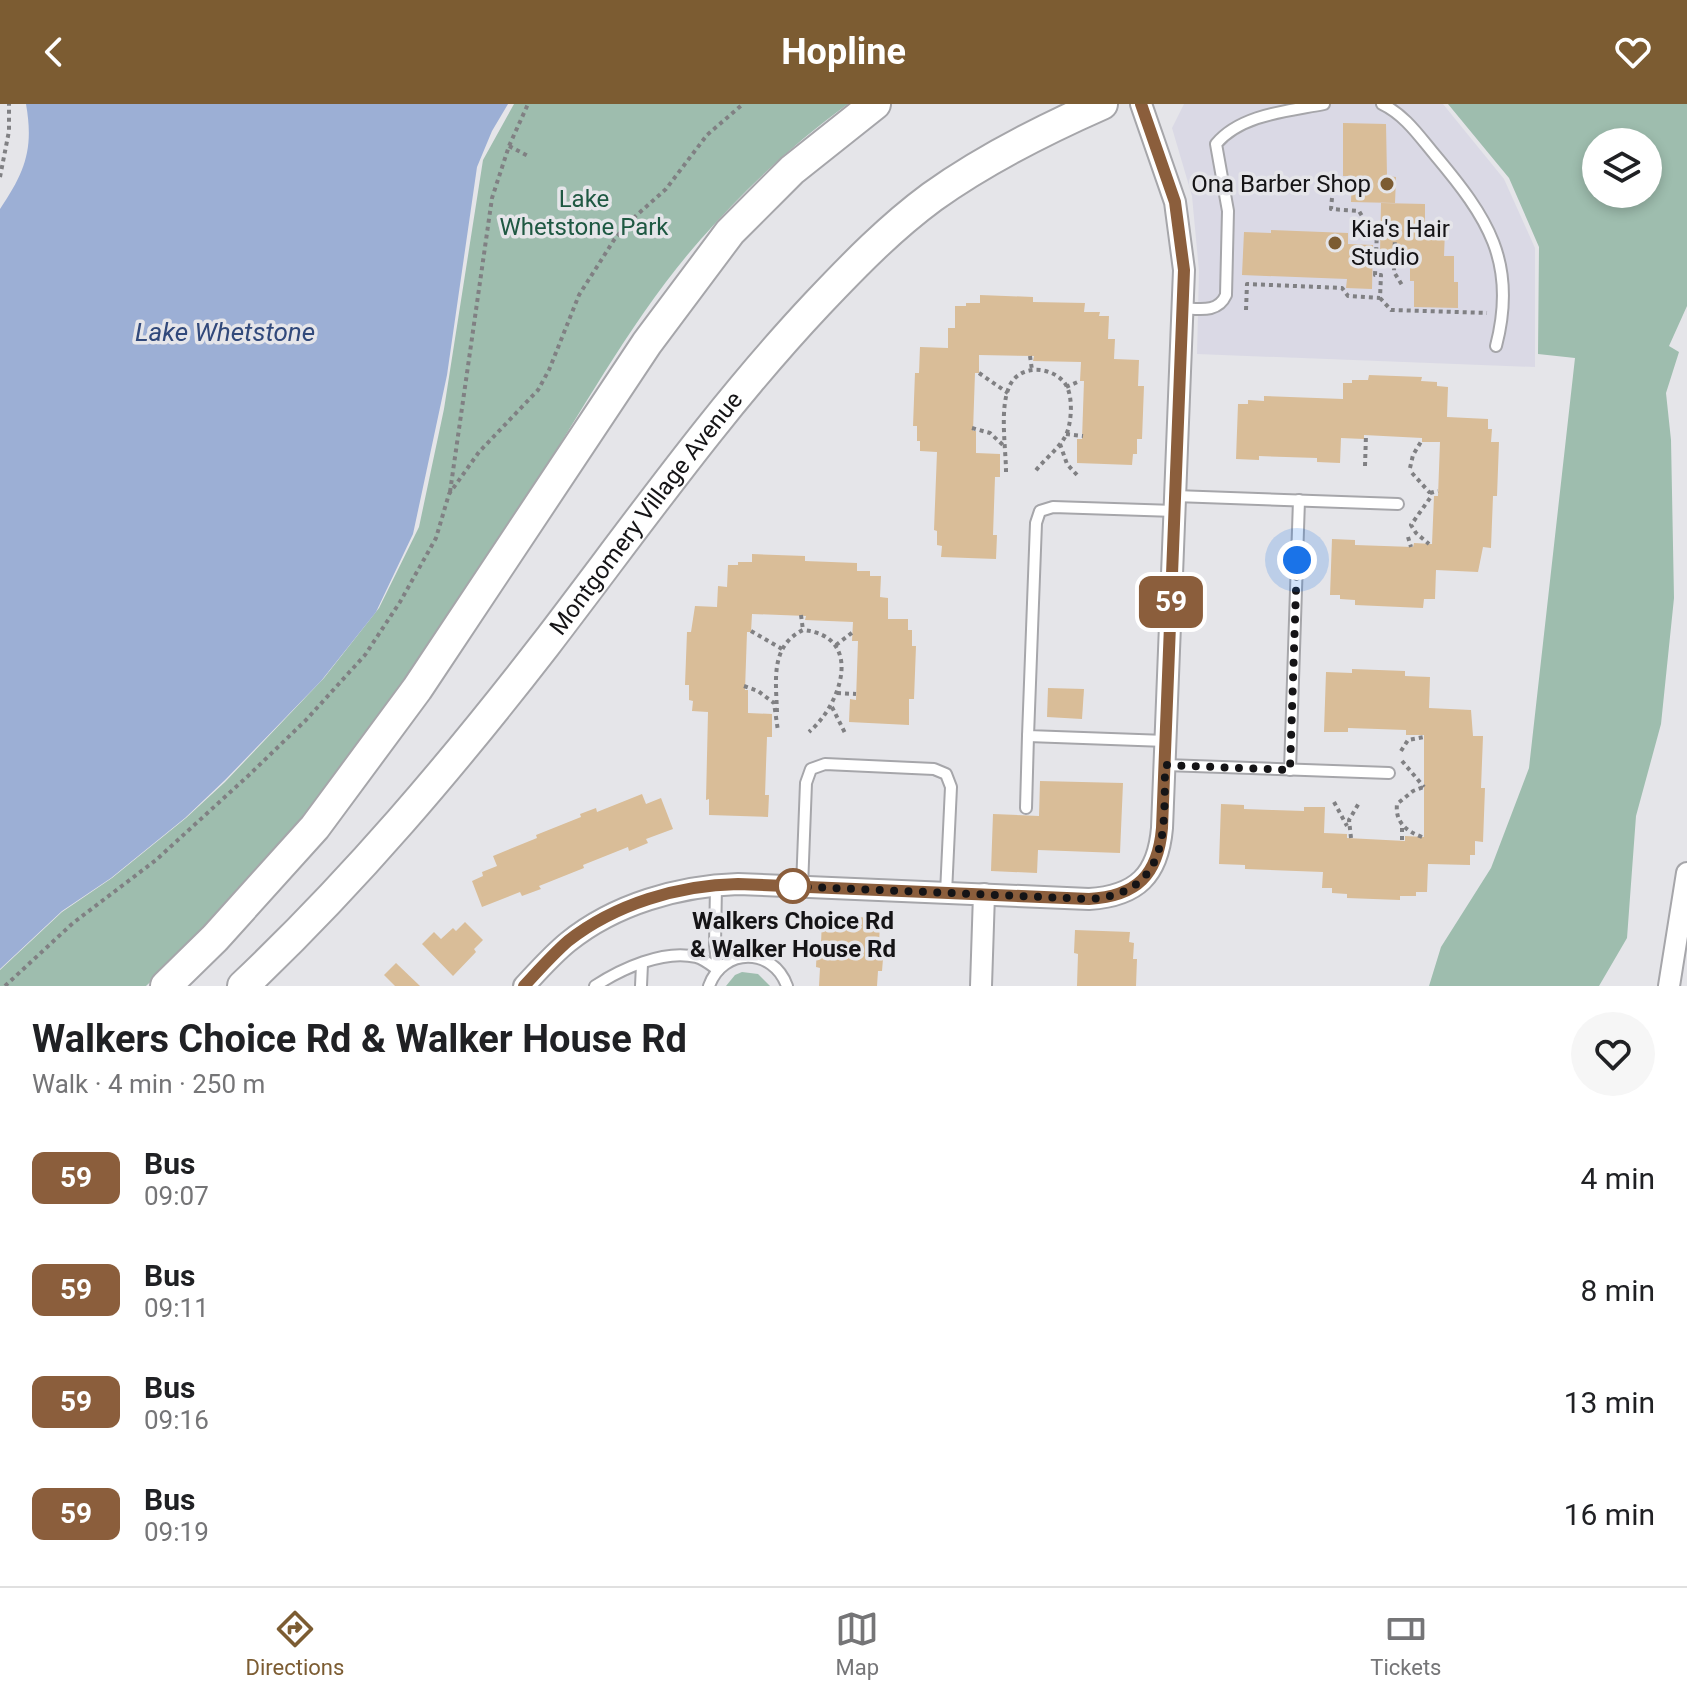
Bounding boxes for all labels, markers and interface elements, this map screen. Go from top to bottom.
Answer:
icon: back [32,30,76,74]
icon: heart [1611,30,1655,74]
text: Hopline [781,31,906,73]
map controls [1582,128,1662,208]
button: layers [1582,128,1662,208]
place label: Ona Barber Shop [1191,170,1371,198]
marker: Ona Barber Shop [1378,175,1396,193]
park label: Lake Whetstone Park [499,185,669,241]
place label: Kia's Hair Studio [1351,215,1450,271]
marker: Kia's Hair Studio [1326,234,1344,252]
water label: Lake Whetstone [135,317,315,347]
street label: Montgomery Village Avenue [544,386,748,640]
your location [1277,540,1317,580]
line badge: 59 [1135,576,1207,628]
text: 59 [1155,585,1187,618]
marker: Walkers Choice Rd & Walker House Rd [776,869,810,903]
place label: Walkers Choice Rd & Walker House Rd [690,907,896,963]
button: heart [1571,1012,1655,1096]
text: Walkers Choice Rd & Walker House Rd [32,1017,687,1061]
text: Walk · 4 min · 250 m [32,1069,265,1099]
text: Bus [144,1146,195,1181]
text: 59 [60,1161,92,1194]
text: 4 min [1581,1161,1655,1196]
text: 09:07 [144,1181,209,1211]
text: Bus [144,1258,195,1293]
text: 59 [60,1273,92,1306]
text: 8 min [1581,1273,1655,1308]
text: 09:11 [144,1293,209,1323]
text: Bus [144,1370,195,1405]
text: 59 [60,1385,92,1418]
text: 13 min [1564,1385,1655,1420]
text: 09:16 [144,1405,209,1435]
text: Bus [144,1482,195,1517]
text: 59 [60,1497,92,1530]
text: 16 min [1564,1497,1655,1532]
text: 09:19 [144,1517,209,1547]
tab: Directions [246,1607,344,1680]
tab: Map [835,1607,879,1680]
tab: Tickets [1370,1607,1441,1680]

